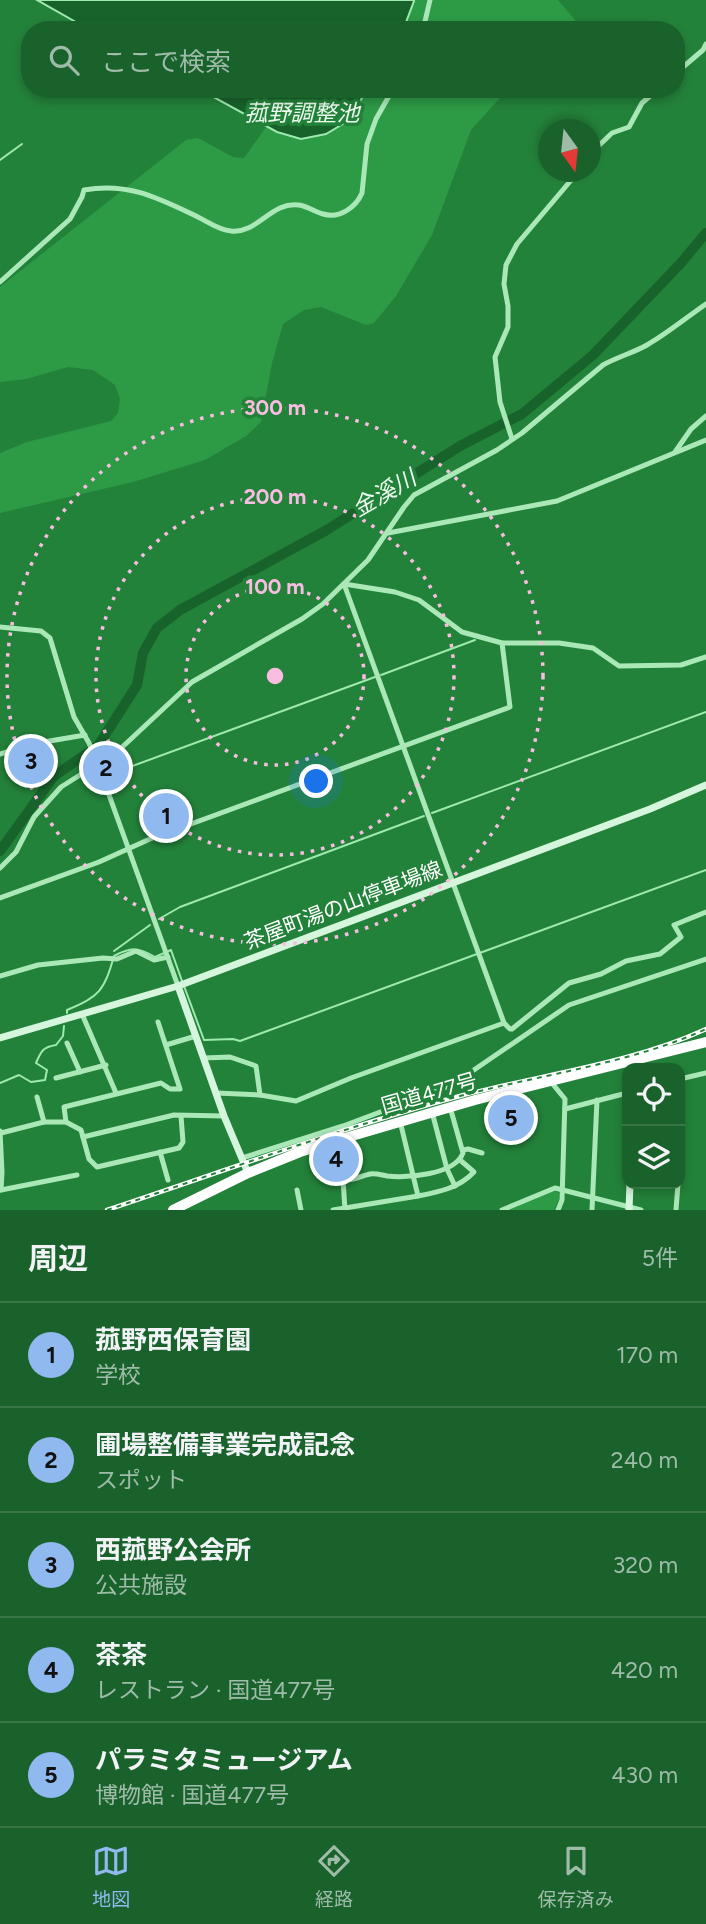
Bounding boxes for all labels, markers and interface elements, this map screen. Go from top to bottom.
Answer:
search box [21,21,685,98]
icon: search [45,41,83,79]
text: ここで検索 [101,46,231,78]
water label: 菰野調整池 [245,99,362,127]
north arrow [538,119,601,182]
text: 300 m [244,395,306,420]
water label: 金溪川 [347,462,423,522]
text: 200 m [244,484,306,509]
text: 100 m [245,574,305,599]
centre of rings [263,664,287,688]
pin: 3 [8,735,54,787]
pin: 2 [83,742,129,794]
your location [299,764,333,798]
pin: 1 [143,790,189,842]
street label: 茶屋町湯の山停車場線 [240,856,446,954]
map controls [622,1063,685,1189]
button: locate [622,1063,685,1126]
street label: 国道477号 [378,1067,480,1119]
pin: 5 [488,1092,534,1144]
button: layers [622,1126,685,1189]
pin: 4 [313,1133,359,1185]
text: 周辺 [28,1240,88,1277]
text: 5件 [642,1244,678,1272]
text: 菰野西保育園 [95,1324,251,1356]
text: 1 [46,1341,56,1369]
text: 170 m [616,1341,678,1369]
text: 学校 [95,1361,141,1389]
text: 圃場整備事業完成記念 [95,1429,355,1461]
text: 2 [44,1446,58,1474]
text: 240 m [611,1446,678,1474]
text: スポット [95,1466,187,1494]
text: 西菰野公会所 [95,1534,251,1566]
text: 3 [45,1551,57,1579]
text: 320 m [613,1551,678,1579]
text: 公共施設 [95,1571,187,1599]
text: 茶茶 [95,1639,147,1671]
text: 4 [44,1656,58,1684]
text: 420 m [611,1656,678,1684]
text: レストラン · 国道477号 [95,1676,335,1704]
text: パラミタミュージアム [95,1744,353,1776]
text: 5 [44,1761,58,1789]
text: 430 m [611,1761,678,1789]
text: 博物館 · 国道477号 [95,1781,289,1809]
tab: 地図 [92,1842,130,1911]
tab: 経路 [315,1842,353,1911]
tab: 保存済み [538,1842,614,1911]

